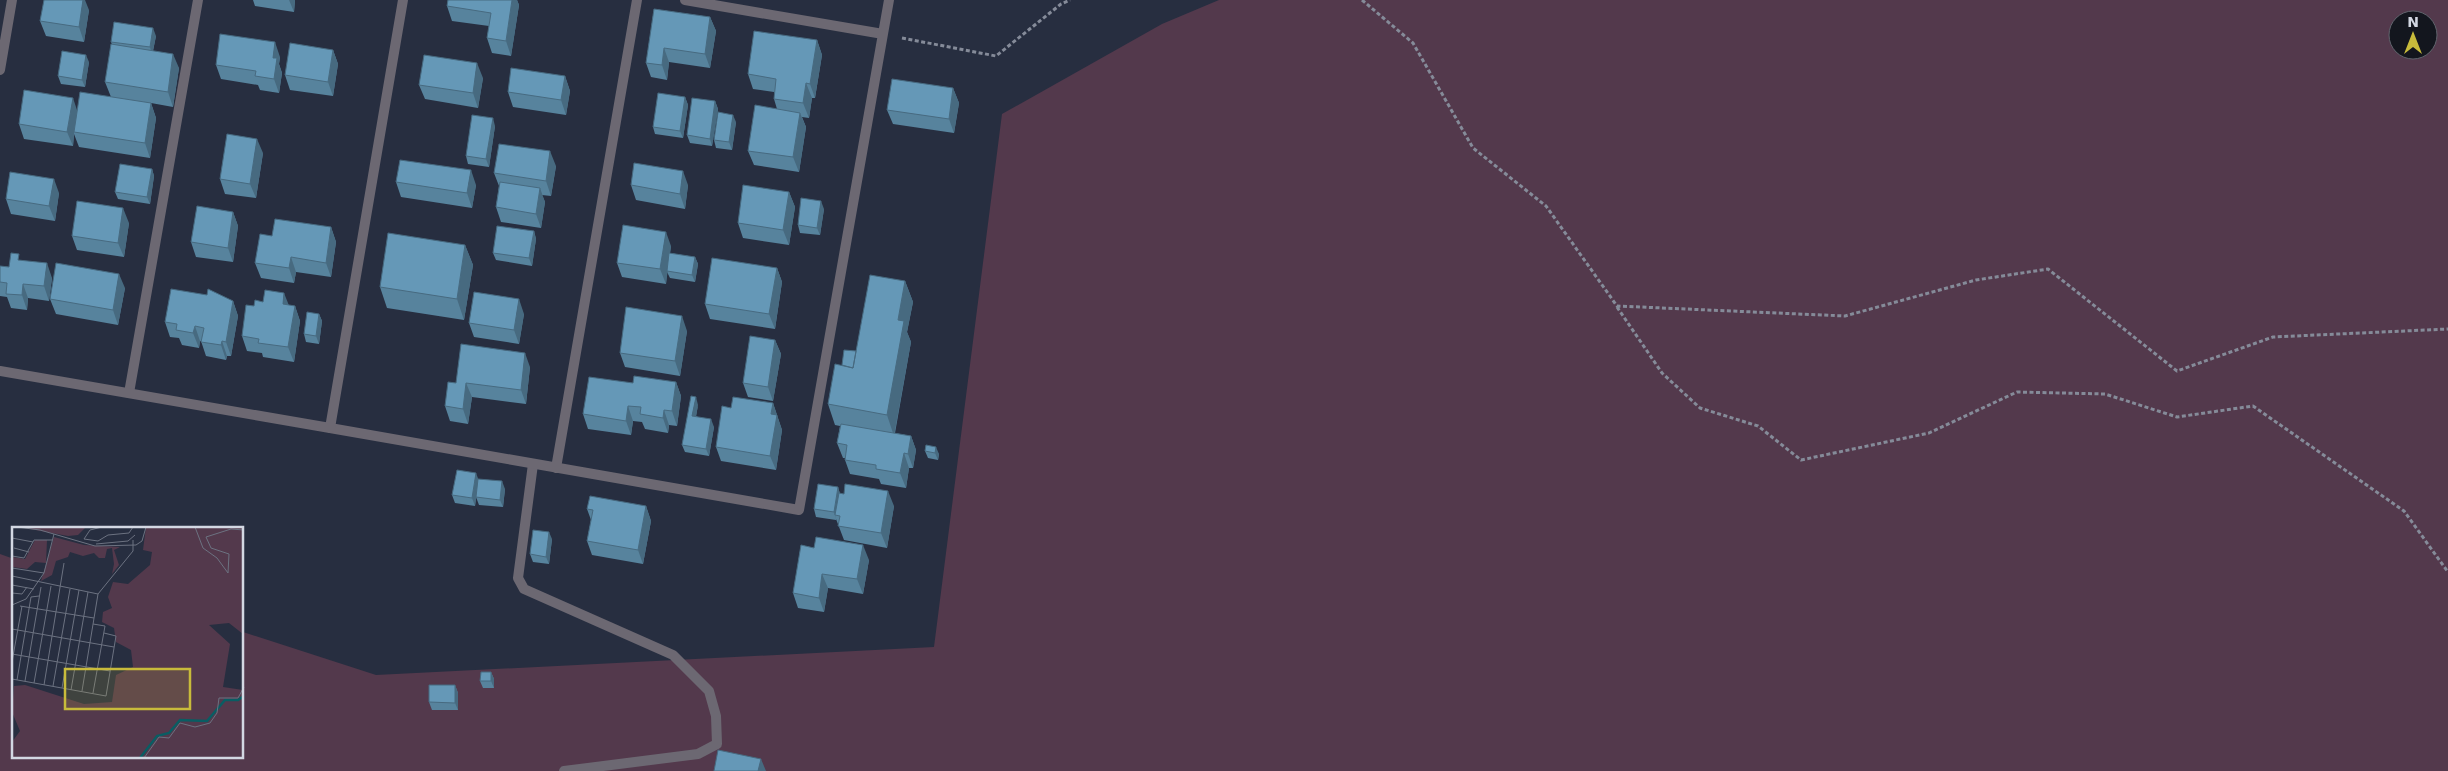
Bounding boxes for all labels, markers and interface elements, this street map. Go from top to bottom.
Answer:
north arrow [2388,10,2438,60]
text: N [2407,14,2419,30]
inset map [12,527,244,758]

